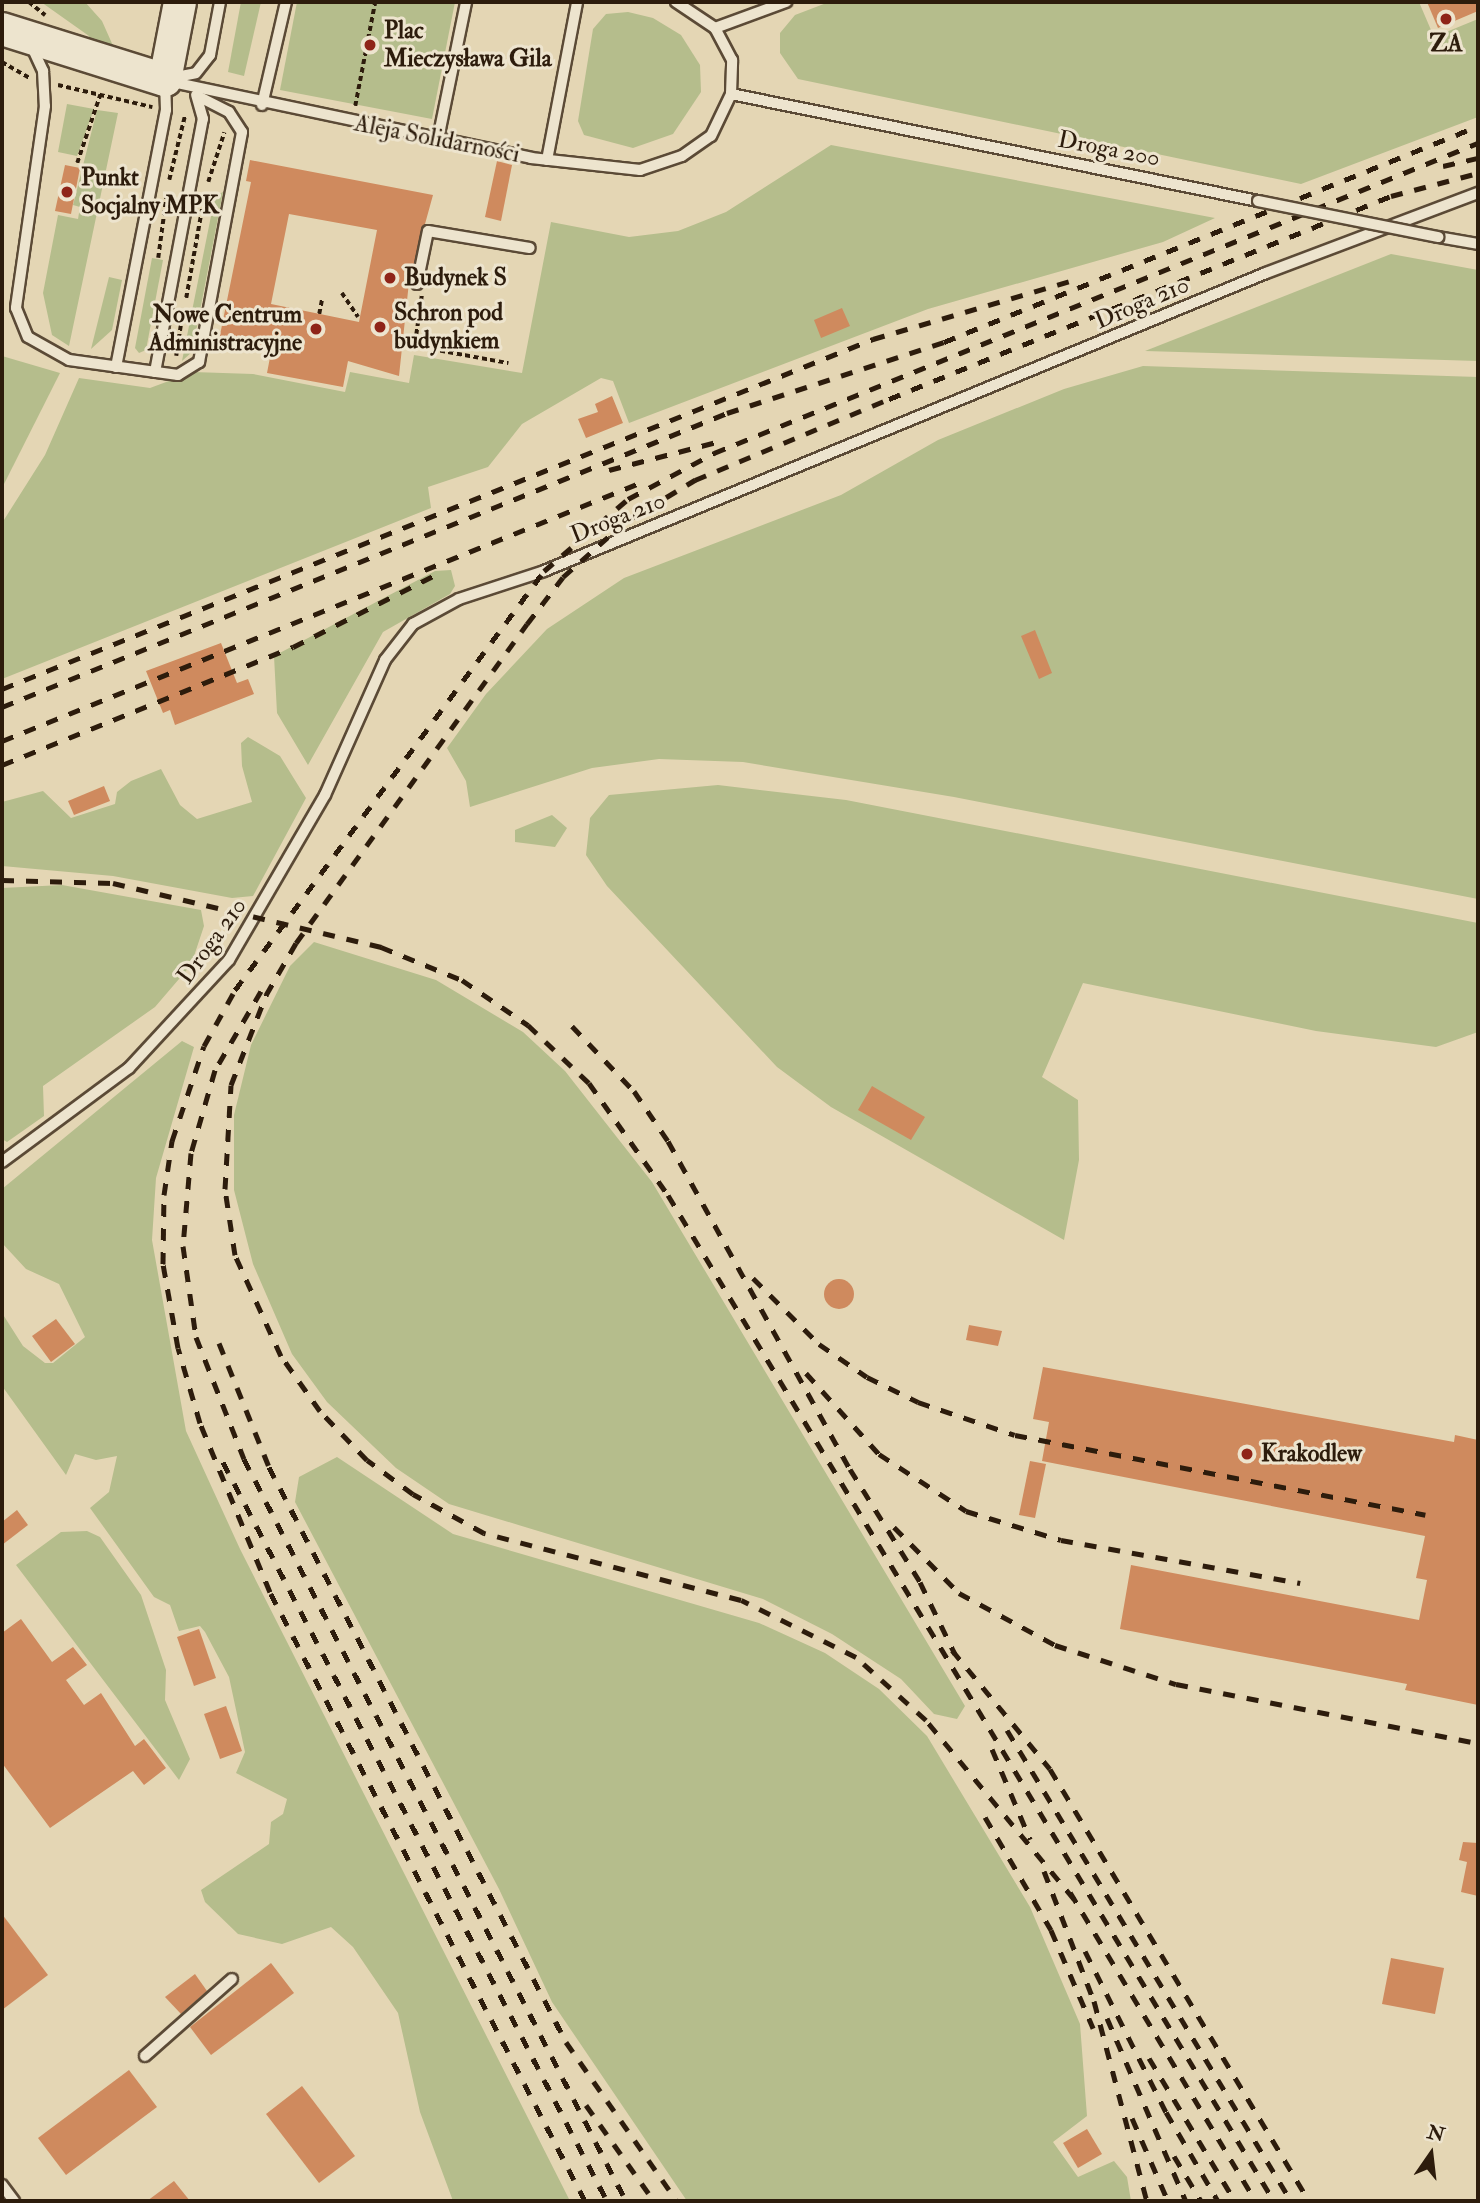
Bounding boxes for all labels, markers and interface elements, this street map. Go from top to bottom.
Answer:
marker: ZA [1438,11,1454,27]
place label: Plac Mieczysława Gila [384,17,552,73]
place label: ZA [1429,30,1463,58]
marker: Plac Mieczysława Gila [362,37,378,53]
street label: Aleja Solidarności [352,109,522,169]
street label: Droga 200 [1055,125,1163,173]
place label: Punkt Socjalny MPK [81,164,219,220]
marker: Punkt Socjalny MPK [59,184,75,200]
place label: Budynek S [404,264,507,292]
marker: Budynek S [382,270,398,286]
street label: Droga 210 [1091,270,1193,336]
place label: Schron pod budynkiem [394,299,503,355]
place label: Nowe Centrum Administracyjne [148,301,302,357]
marker: Schron pod budynkiem [372,319,388,335]
marker: Nowe Centrum Administracyjne [308,321,324,337]
street label: Droga 210 [566,486,670,550]
street label: Droga 210 [171,892,253,990]
place label: Krakodlew [1261,1440,1362,1468]
marker: Krakodlew [1239,1446,1255,1462]
north arrow [1396,2119,1466,2189]
text: N [1425,2120,1447,2147]

